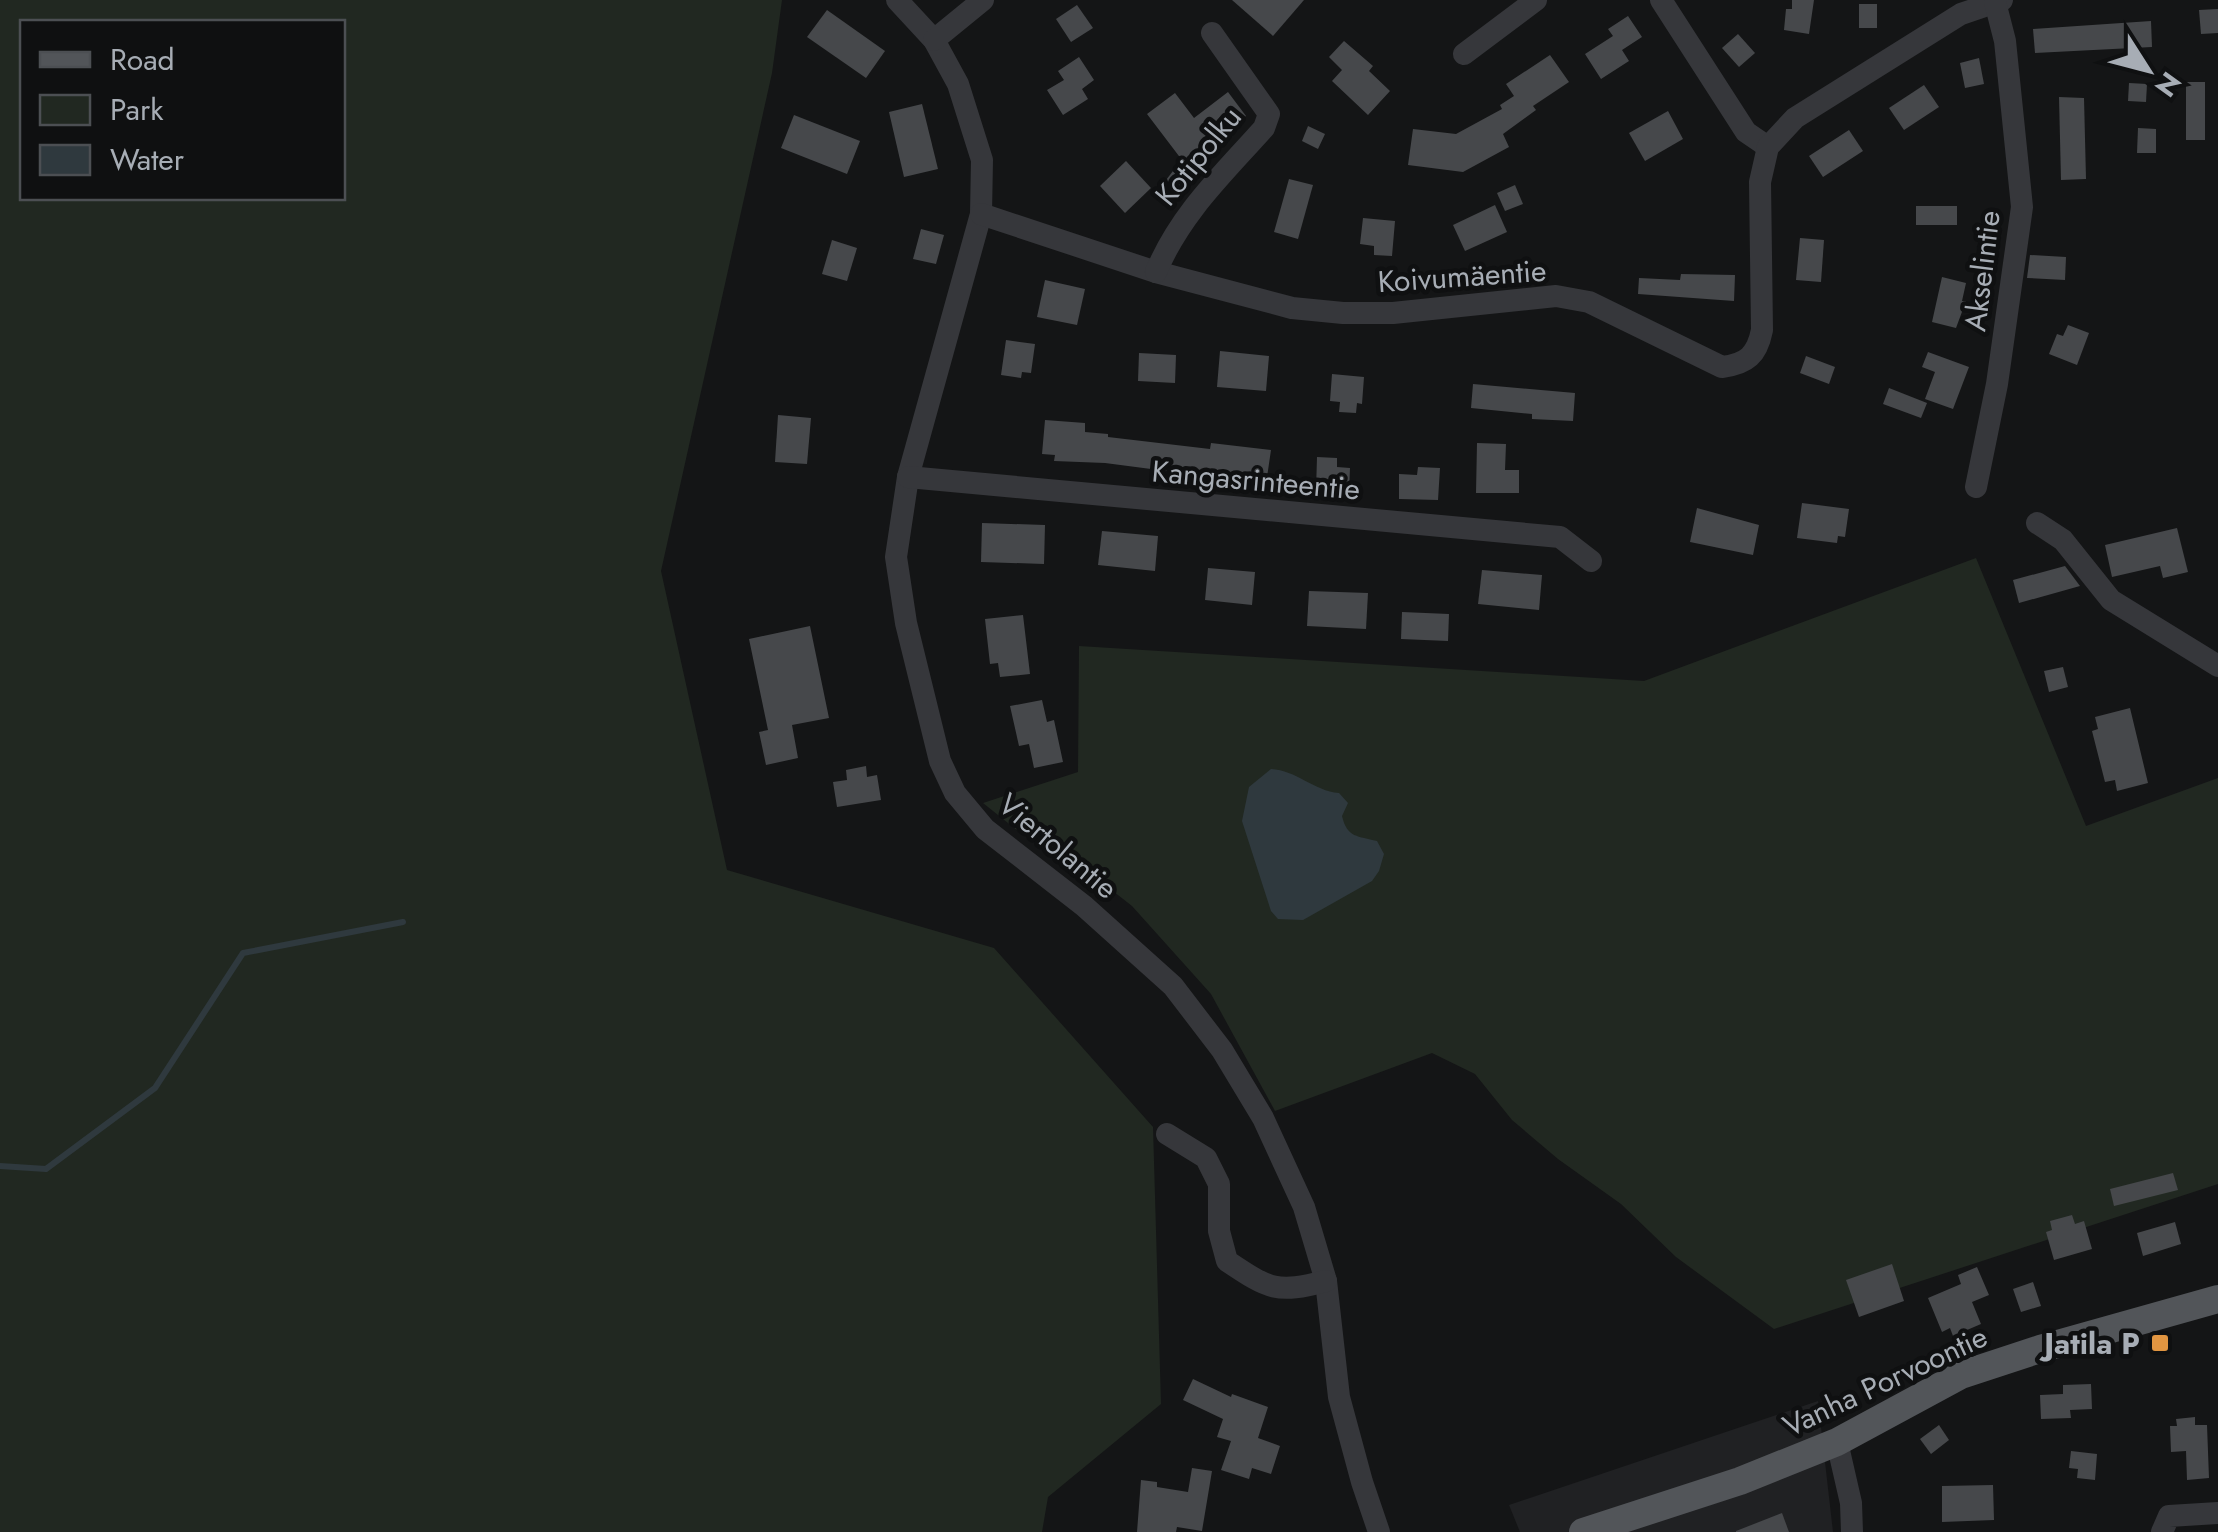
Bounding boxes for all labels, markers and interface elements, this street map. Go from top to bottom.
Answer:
legend [20,20,345,200]
north arrow [2098,20,2198,120]
text: Road [110,38,175,81]
text: N [2145,63,2191,105]
text: Park [110,88,164,131]
street label: Kotipolku [1145,97,1251,215]
text: Water [110,138,185,181]
street label: Akselintie [1953,208,2011,334]
street label: Koivumäentie [1376,249,1548,303]
street label: Kangasrinteentie [1150,449,1362,511]
street label: Viertolantie [989,783,1127,909]
street label: Vanha Porvoontie [1776,1315,1994,1447]
place label: Jatila P [2039,1322,2140,1365]
marker: Jatila P [2149,1332,2171,1354]

